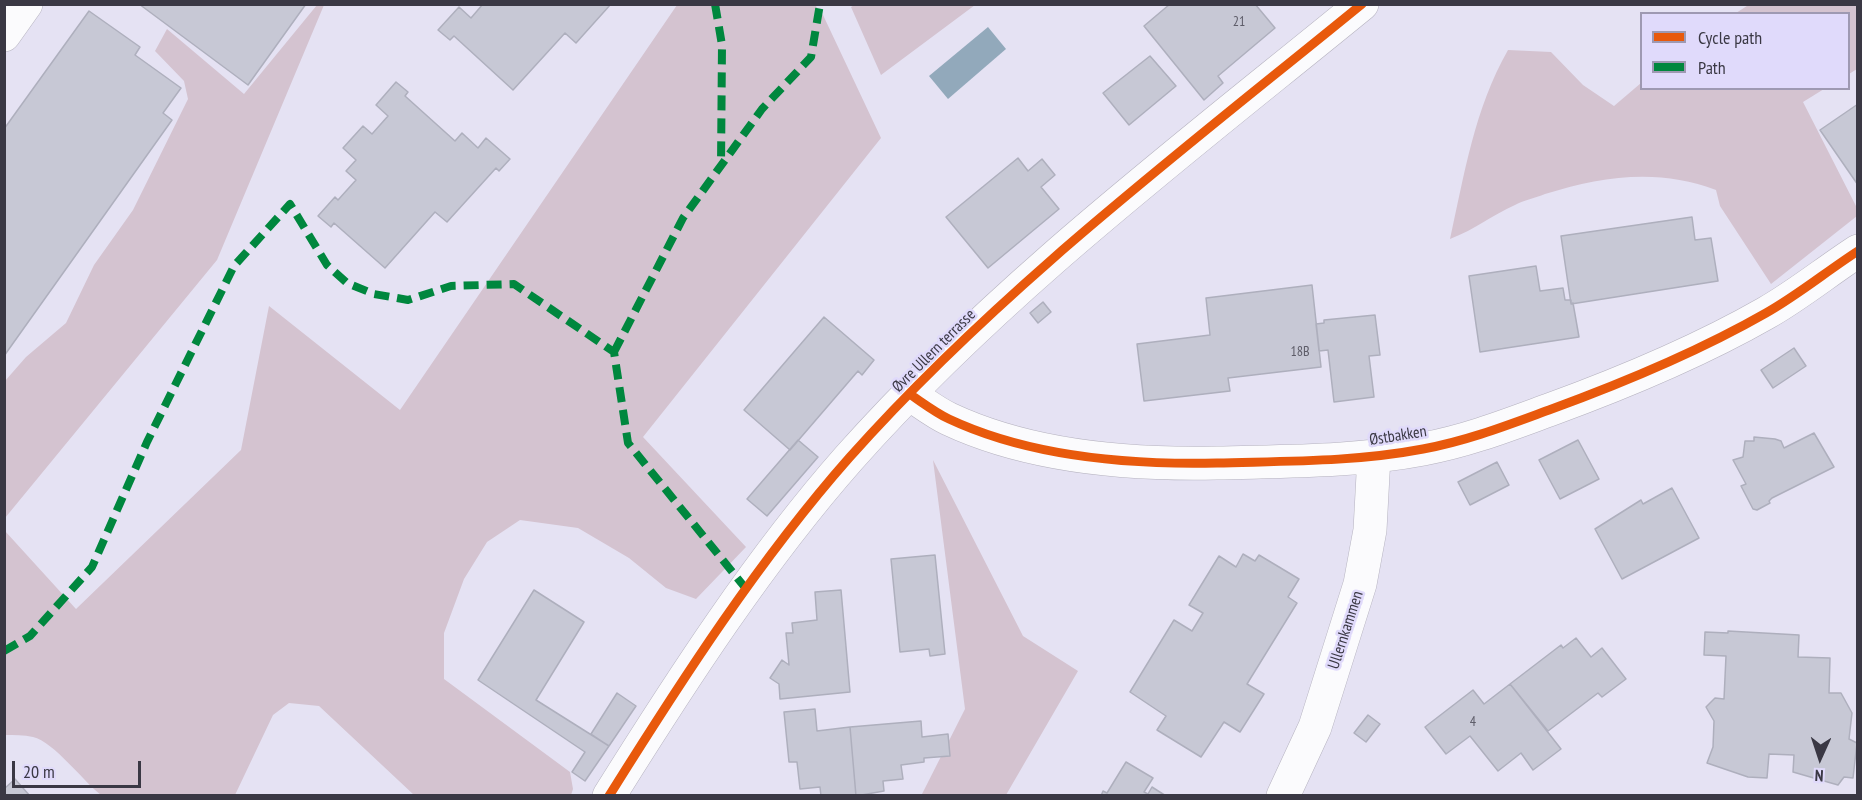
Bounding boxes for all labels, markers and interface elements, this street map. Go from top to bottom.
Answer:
legend [1640,12,1850,90]
house number: 21 [1233,14,1245,30]
text: Cycle path [1698,26,1762,49]
text: Path [1698,56,1726,79]
street label: Øvre Ullern terrasse [888,305,980,397]
house number: 18B [1290,344,1310,360]
street label: Østbakken [1368,422,1428,450]
street label: Ullernkammen [1324,589,1368,671]
house number: 4 [1470,714,1476,730]
north arrow [1790,728,1850,788]
scale bar [15,749,144,787]
text: 20 m [23,760,55,783]
text: N [1814,766,1824,786]

